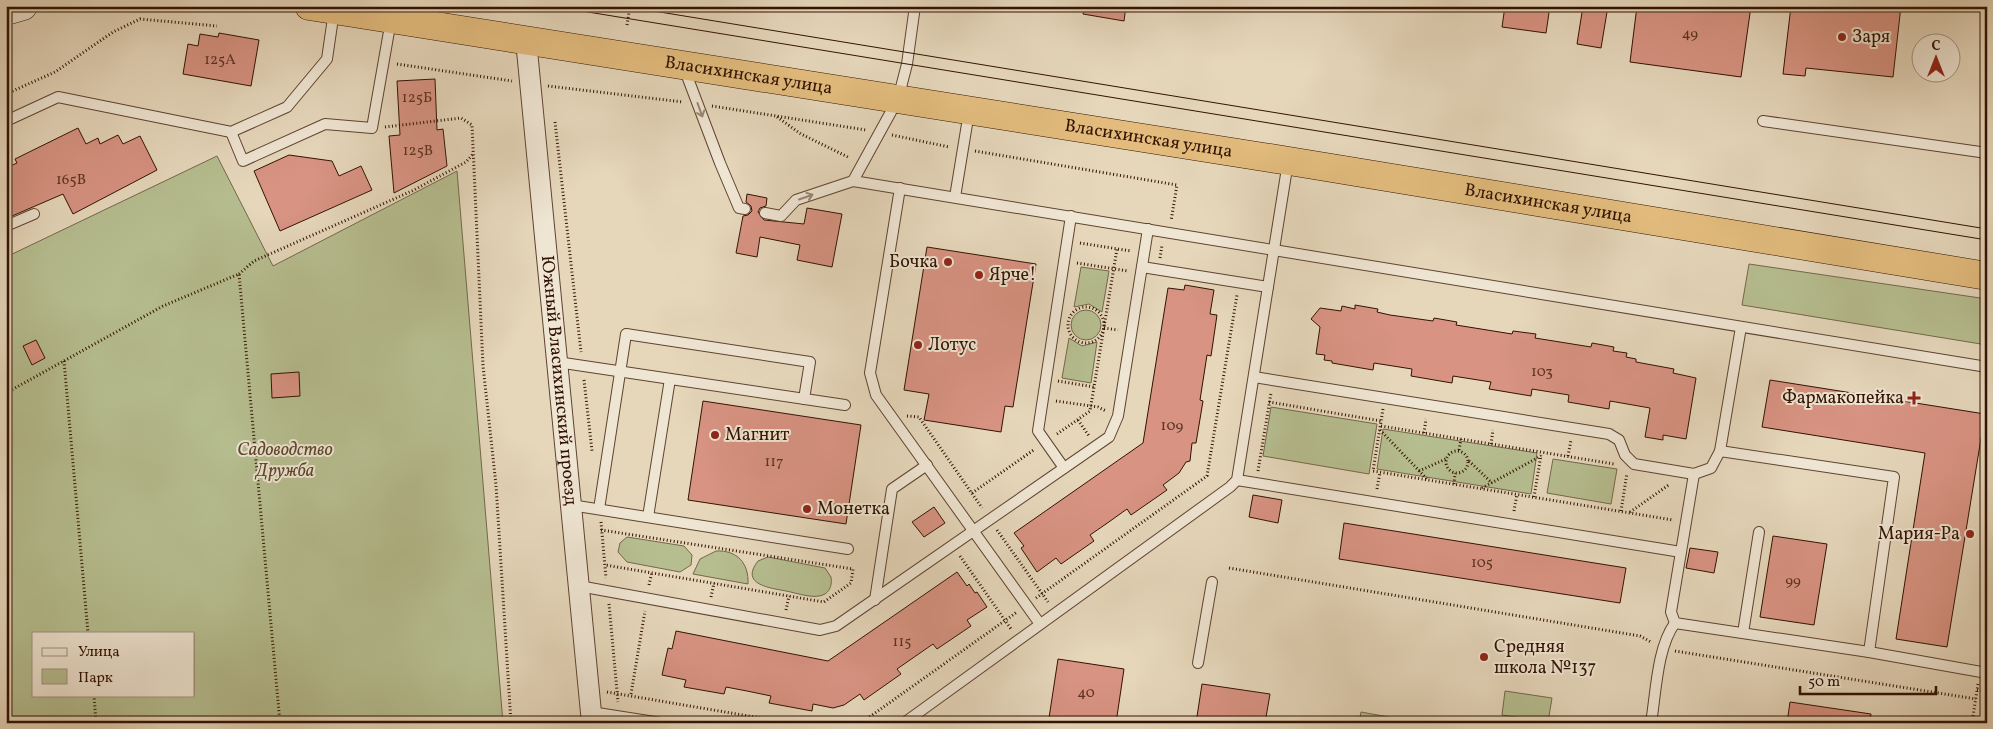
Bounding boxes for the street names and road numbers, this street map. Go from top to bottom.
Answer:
street label: Власихинская улица [663,50,834,101]
street label: Власихинская улица [1063,113,1234,164]
street label: Власихинская улица [1463,178,1634,230]
street label: Южный Власихинский проезд [534,254,583,507]

